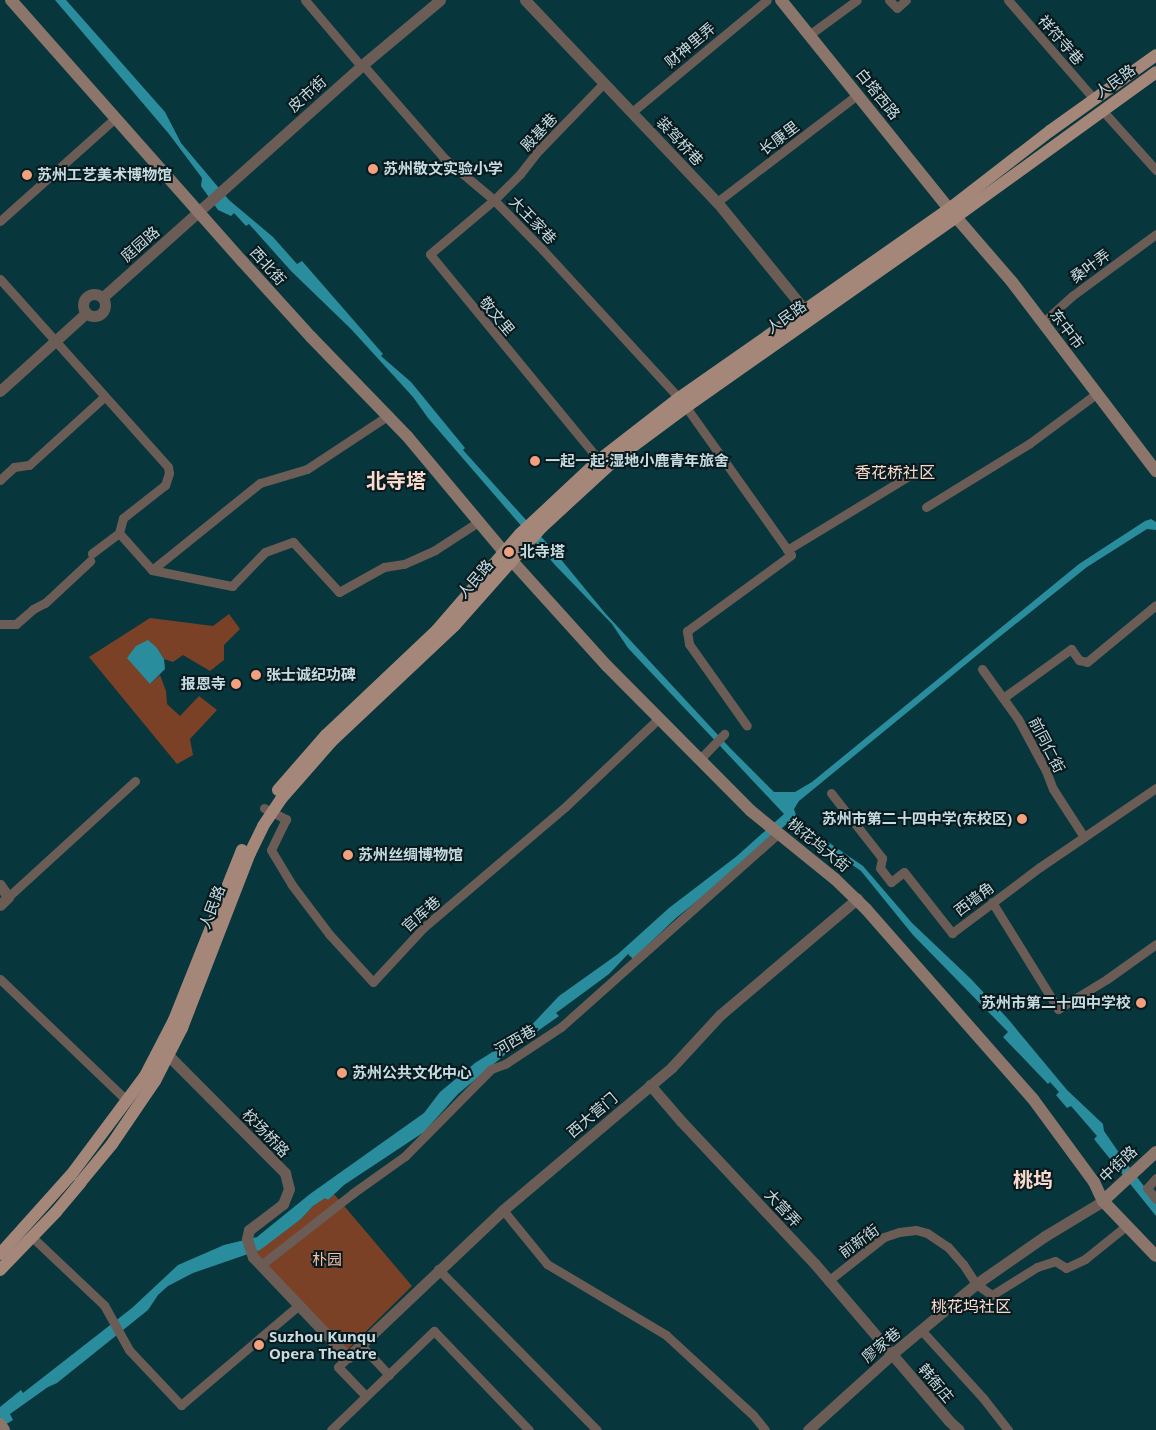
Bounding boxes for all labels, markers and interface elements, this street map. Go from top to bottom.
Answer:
street label: 祥符寺巷 [1035,11,1087,69]
street label: 财神里弄 [661,19,719,71]
street label: 人民路 [1091,61,1139,101]
street label: 白塔西路 [852,65,904,123]
street label: 皮市街 [284,72,330,116]
street label: 殿基巷 [517,109,561,155]
street label: 装驾桥巷 [653,113,707,169]
street label: 长康里 [756,117,802,159]
place label: 苏州敬文实验小学 [383,160,503,178]
marker: 苏州敬文实验小学 [367,163,379,175]
place label: 苏州工艺美术博物馆 [37,166,172,184]
marker: 苏州工艺美术博物馆 [21,169,33,181]
street label: 大王家巷 [506,192,560,248]
street label: 庭园路 [117,222,163,266]
street label: 西北街 [246,243,290,289]
street label: 桑叶弄 [1067,245,1113,287]
street label: 敬文里 [476,293,518,339]
street label: 人民路 [762,297,810,337]
street label: 东中市 [1046,306,1088,352]
place label: 一起一起·湿地小鹿青年旅舍 [545,452,729,470]
marker: 一起一起·湿地小鹿青年旅舍 [529,455,541,467]
district label: 香花桥社区 [855,462,935,482]
district label: 北寺塔 [366,468,426,492]
place label: 北寺塔 [520,543,565,561]
marker: 北寺塔 [502,545,516,559]
street label: 人民路 [453,556,497,602]
place label: 张士诚纪功碑 [266,666,356,684]
marker: 张士诚纪功碑 [250,669,262,681]
place label: 报恩寺 [181,675,226,693]
marker: 报恩寺 [230,678,242,690]
street label: 前同仁街 [1025,714,1069,776]
place label: 苏州市第二十四中学(东校区) [822,810,1012,828]
marker: 苏州市第二十四中学(东校区) [1016,813,1028,825]
street label: 桃花坞大街 [784,814,854,876]
place label: 苏州丝绸博物馆 [358,846,463,864]
marker: 苏州丝绸博物馆 [342,849,354,861]
street label: 西墙角 [951,878,997,920]
street label: 人民路 [196,883,228,931]
street label: 官库巷 [398,892,444,936]
place label: 苏州市第二十四中学校 [981,994,1131,1012]
marker: 苏州市第二十四中学校 [1135,997,1147,1009]
street label: 河西巷 [491,1021,539,1059]
place label: 苏州公共文化中心 [352,1064,472,1082]
marker: 苏州公共文化中心 [336,1067,348,1079]
street label: 西大营门 [563,1089,621,1141]
street label: 校场桥路 [239,1105,293,1161]
street label: 中街路 [1095,1142,1141,1186]
district label: 桃坞 [1013,1167,1053,1191]
street label: 大营弄 [761,1185,805,1231]
street label: 前新街 [836,1220,882,1262]
park label: 朴园 [312,1251,342,1269]
district label: 桃花坞社区 [931,1296,1011,1316]
street label: 廖家巷 [858,1324,904,1366]
place label: Suzhou Kunqu Opera Theatre [269,1327,377,1362]
marker: Suzhou Kunqu Opera Theatre [253,1339,265,1351]
street label: 韩衙庄 [915,1360,957,1406]

